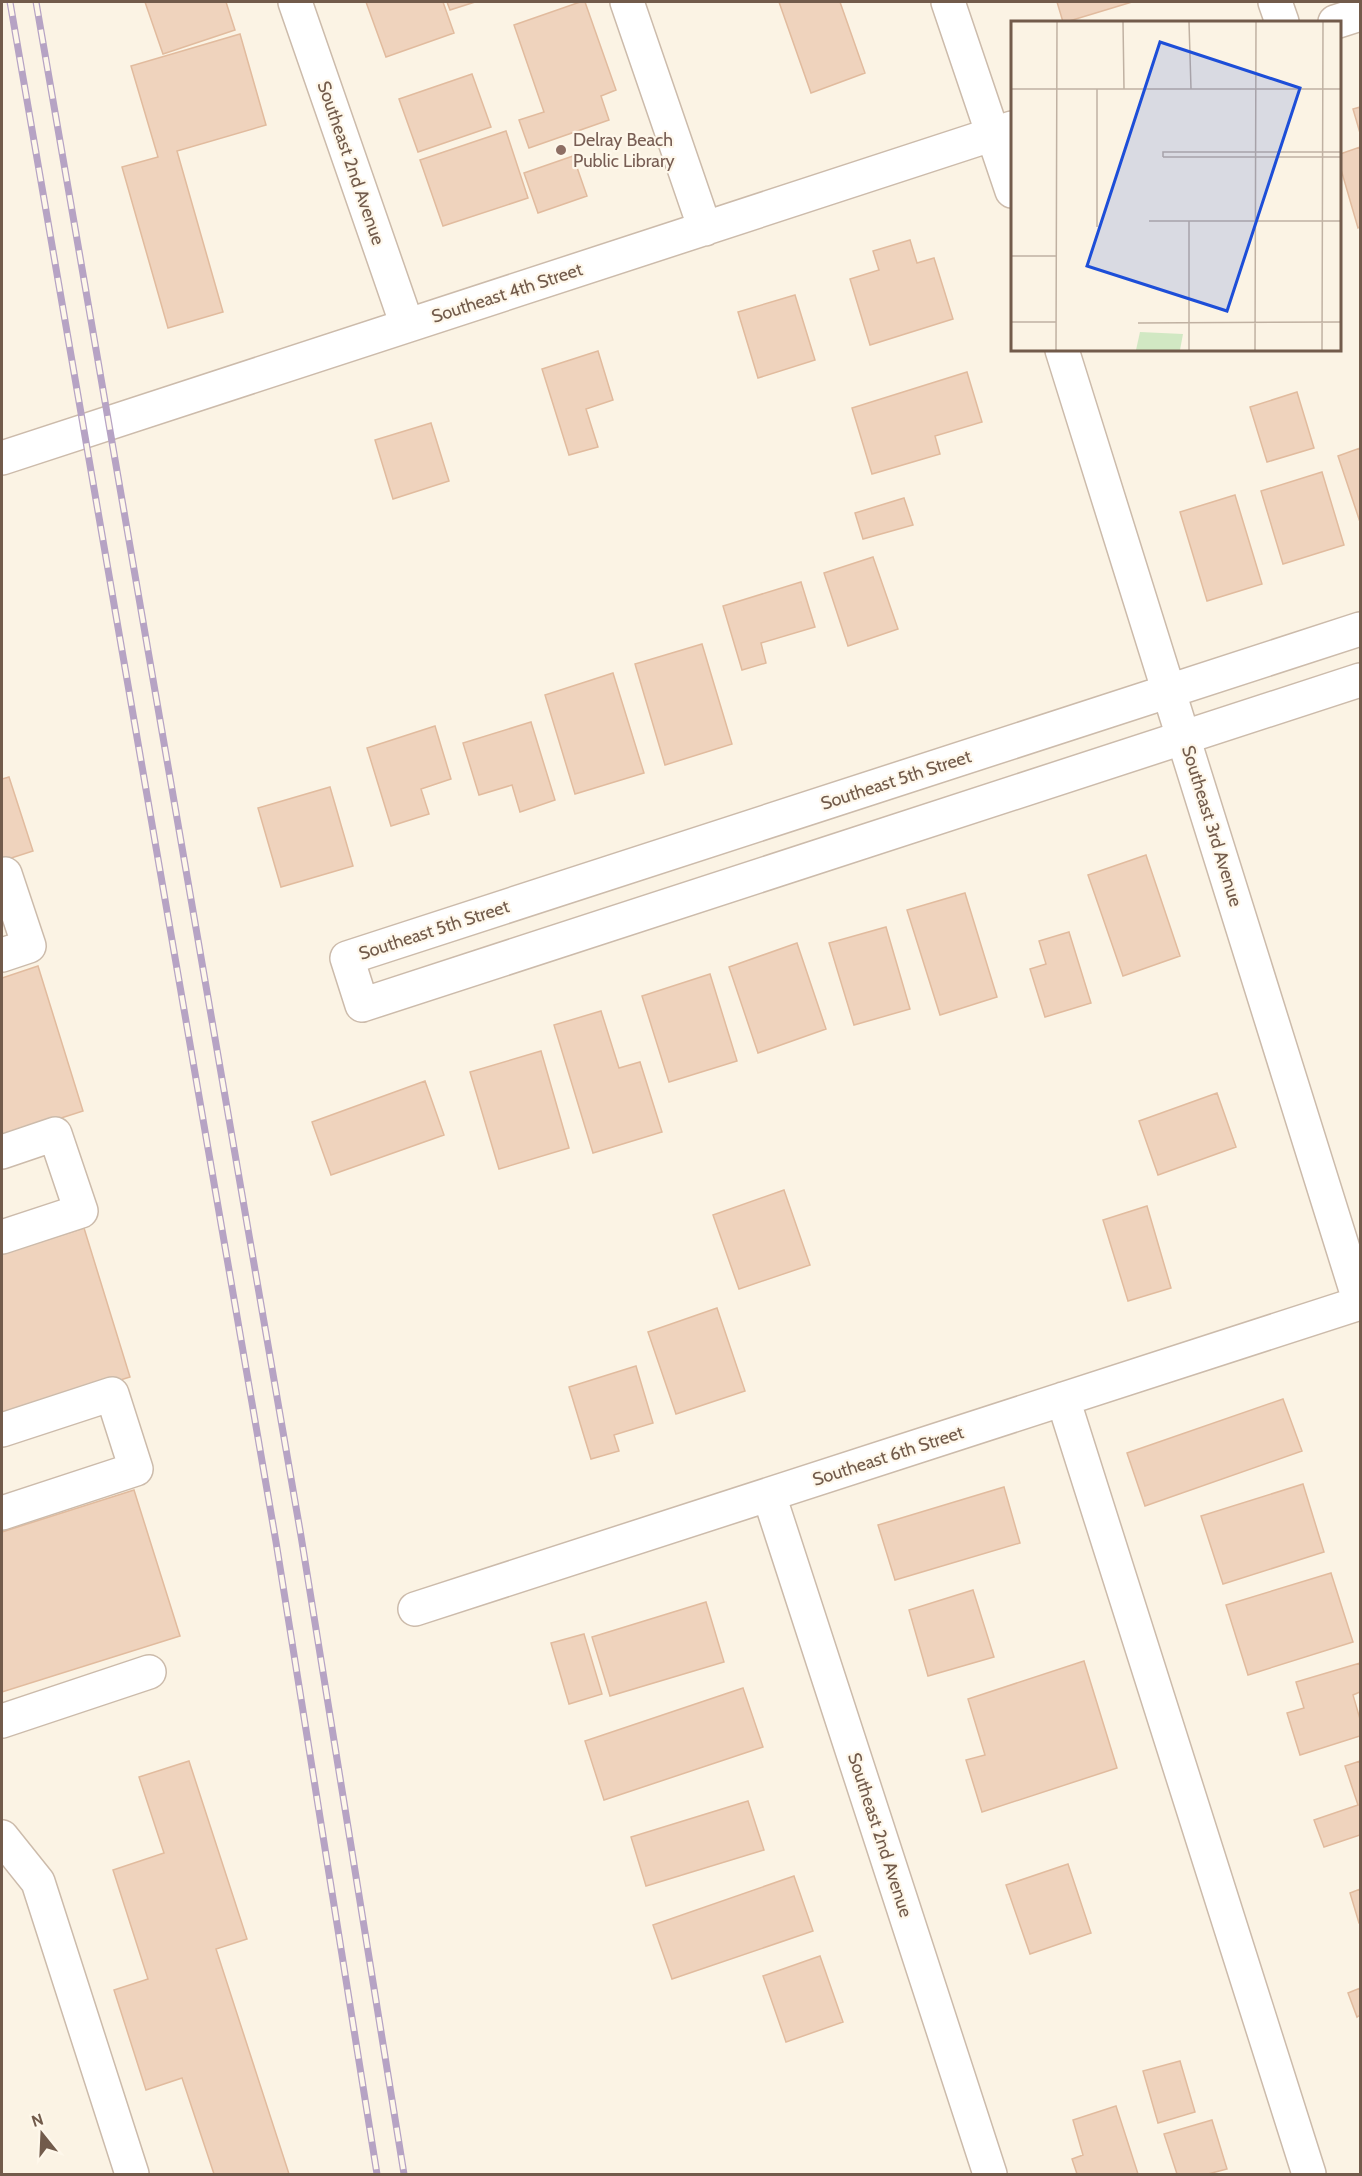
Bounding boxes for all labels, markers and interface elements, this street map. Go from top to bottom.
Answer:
inset map [1011,21,1341,351]
street label: Southeast 2nd Avenue [313,78,389,248]
place label: Delray Beach Public Library [573,129,675,172]
marker: Delray Beach Public Library [554,143,568,157]
street label: Southeast 4th Street [429,258,585,328]
street label: Southeast 3rd Avenue [1177,743,1247,909]
street label: Southeast 5th Street [818,745,974,815]
street label: Southeast 5th Street [356,895,512,965]
street label: Southeast 6th Street [810,1421,966,1491]
street label: Southeast 2nd Avenue [843,1750,917,1920]
north arrow [12,2104,72,2164]
text: N [29,2109,46,2131]

